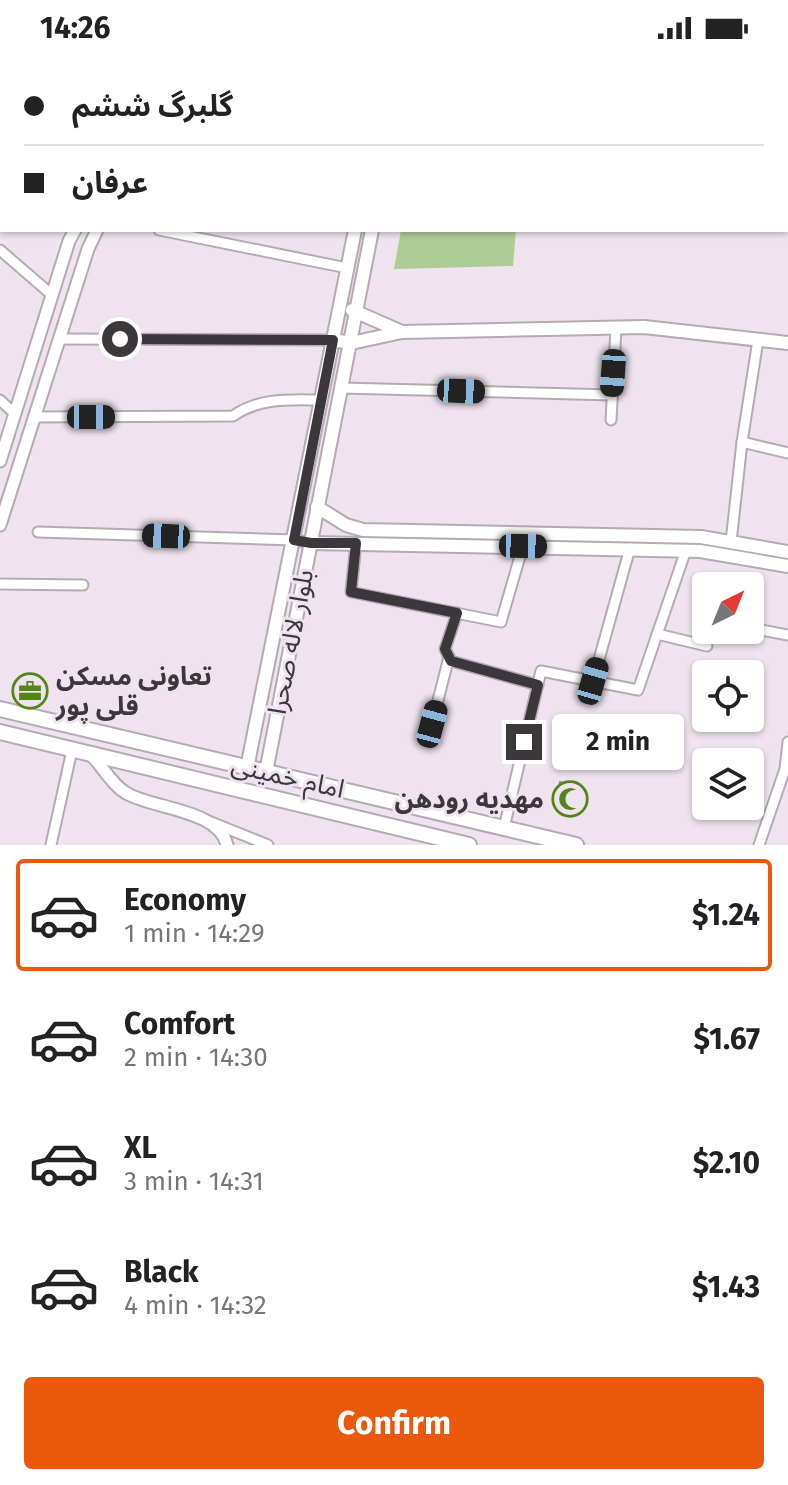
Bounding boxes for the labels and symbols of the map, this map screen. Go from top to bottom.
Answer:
route start [102,321,138,357]
car [599,348,627,398]
car [437,378,485,404]
car [67,405,115,429]
car [142,523,190,549]
car [499,534,547,558]
street label: بلوار لاله صحرا [262,567,320,717]
north arrow [692,572,764,644]
car [575,655,611,707]
place label: تعاونی مسکن قلی پور [55,661,212,723]
office icon: تعاونی مسکن قلی پور [11,672,49,710]
car [414,698,450,750]
callout: 2 min [552,714,684,770]
route end [506,724,542,760]
street label: امام خمینی [228,749,348,809]
mosque icon: مهدیه رودهن [551,780,589,818]
place label: مهدیه رودهن [395,784,544,815]

